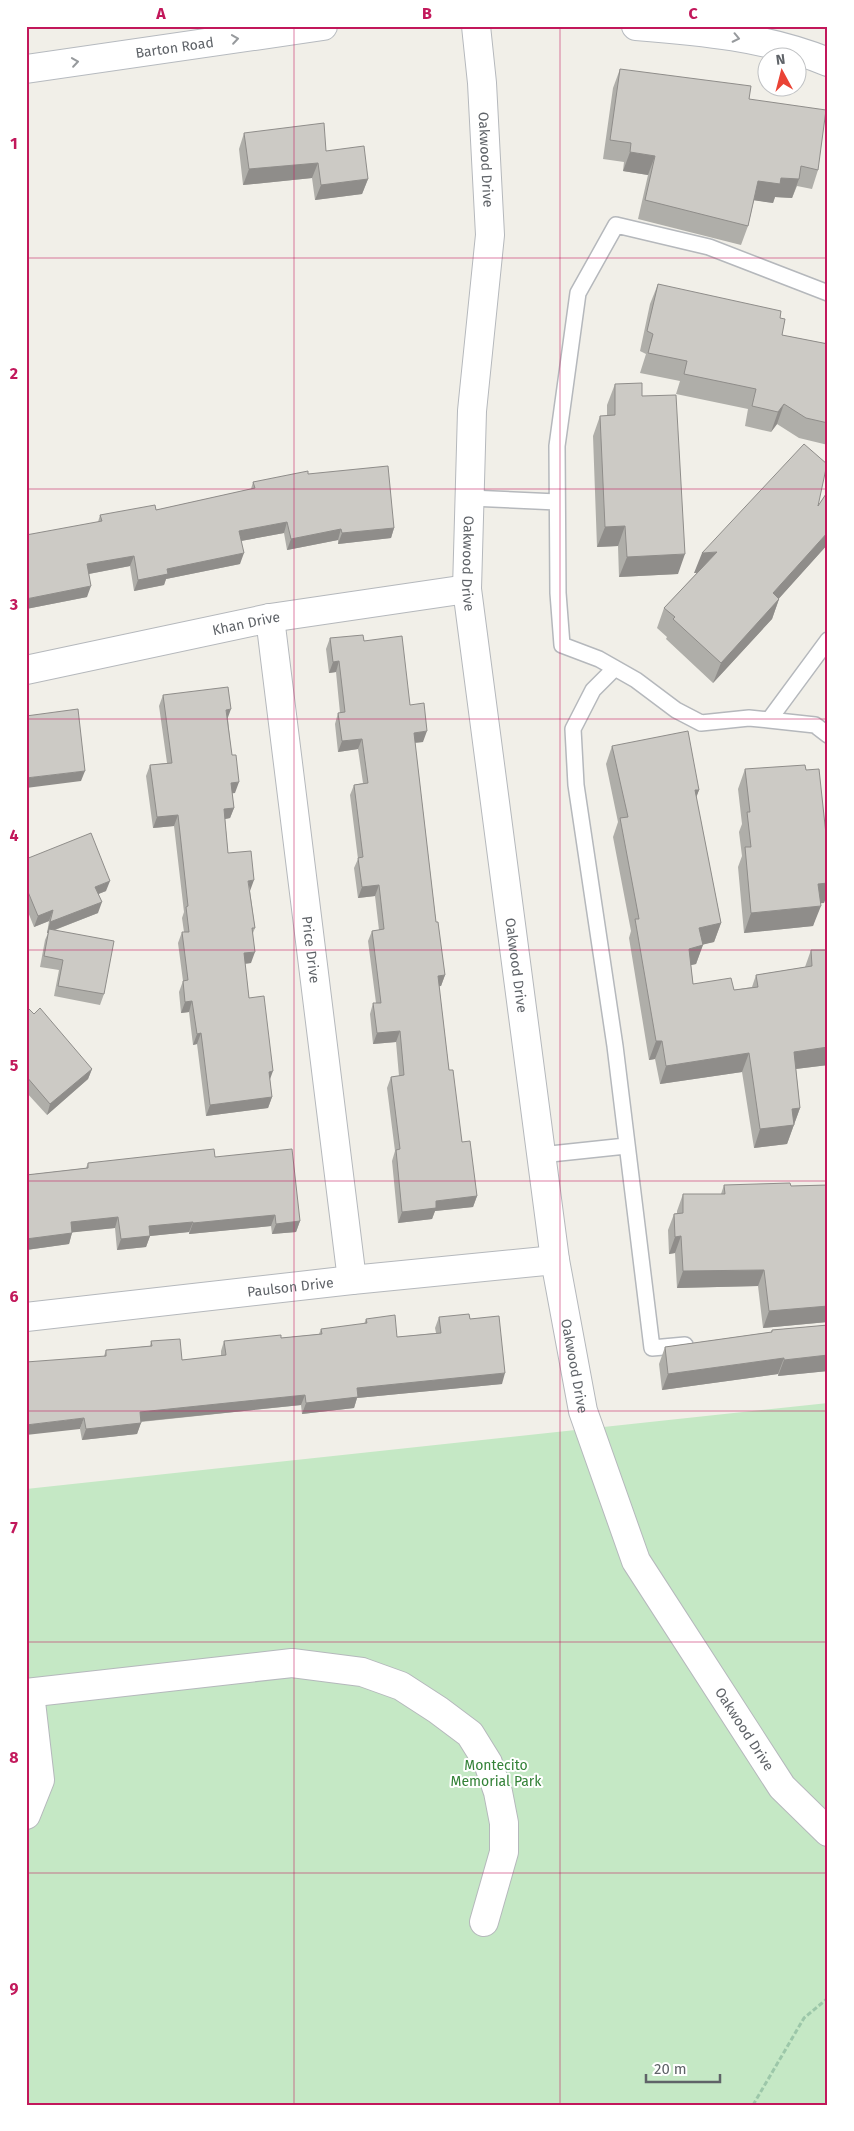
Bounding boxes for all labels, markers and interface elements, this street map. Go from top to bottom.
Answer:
text: A [155,4,166,23]
text: B [422,4,432,23]
text: C [688,4,698,23]
one-way arrow [732,32,741,42]
street label: Barton Road [134,33,215,62]
one-way arrow [232,34,240,45]
north arrow [756,48,806,98]
text: N [775,51,786,69]
one-way arrow [71,57,79,68]
street label: Oakwood Drive [475,111,497,208]
text: 1 [10,134,18,153]
text: 2 [10,364,18,383]
street label: Oakwood Drive [458,515,478,612]
text: 3 [9,595,18,614]
street label: Khan Drive [211,608,281,639]
text: 4 [9,826,19,845]
street label: Price Drive [298,915,324,984]
street label: Oakwood Drive [502,917,531,1014]
text: 5 [10,1056,19,1075]
street label: Paulson Drive [246,1274,334,1300]
text: 6 [9,1287,19,1306]
street label: Oakwood Drive [558,1317,592,1415]
text: 7 [10,1518,18,1537]
street label: Oakwood Drive [711,1684,778,1774]
text: 8 [9,1748,19,1767]
park label: Montecito Memorial Park [451,1757,542,1790]
text: 9 [10,1979,19,1998]
scale bar [646,2051,720,2083]
text: 20 m [654,2060,687,2078]

